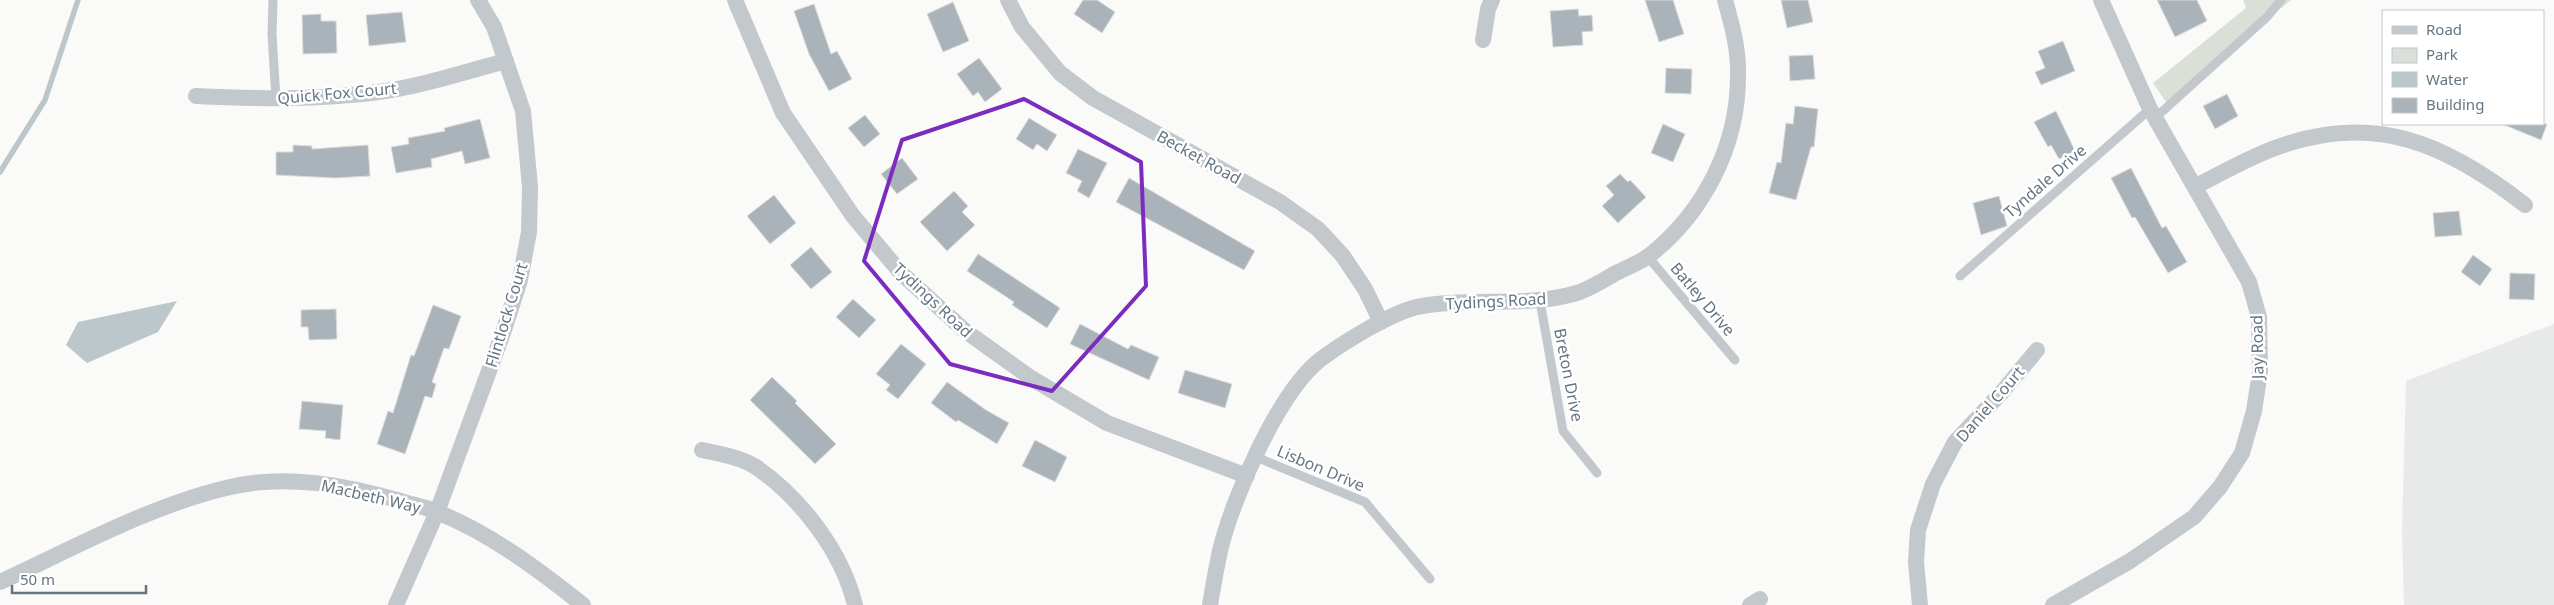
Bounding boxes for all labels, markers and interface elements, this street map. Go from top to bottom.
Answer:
legend [2382,10,2544,125]
text: Road [2426,19,2462,39]
text: Park [2426,44,2458,64]
text: Water [2426,69,2468,89]
street label: Quick Fox Court [277,77,398,109]
text: Building [2426,94,2484,114]
street label: Becket Road [1153,125,1245,189]
street label: Tyndale Drive [1999,139,2091,223]
street label: Tydings Road [889,258,977,342]
street label: Batley Drive [1666,258,1740,340]
street label: Flintlock Court [480,260,532,370]
street label: Tydings Road [1445,287,1547,315]
street label: Jay Road [2245,315,2269,381]
street label: Breton Drive [1549,326,1589,424]
street label: Daniel Court [1951,361,2029,447]
street label: Lisbon Drive [1274,440,1368,496]
street label: Macbeth Way [319,474,424,518]
scale bar [12,562,146,594]
text: 50 m [20,569,55,589]

